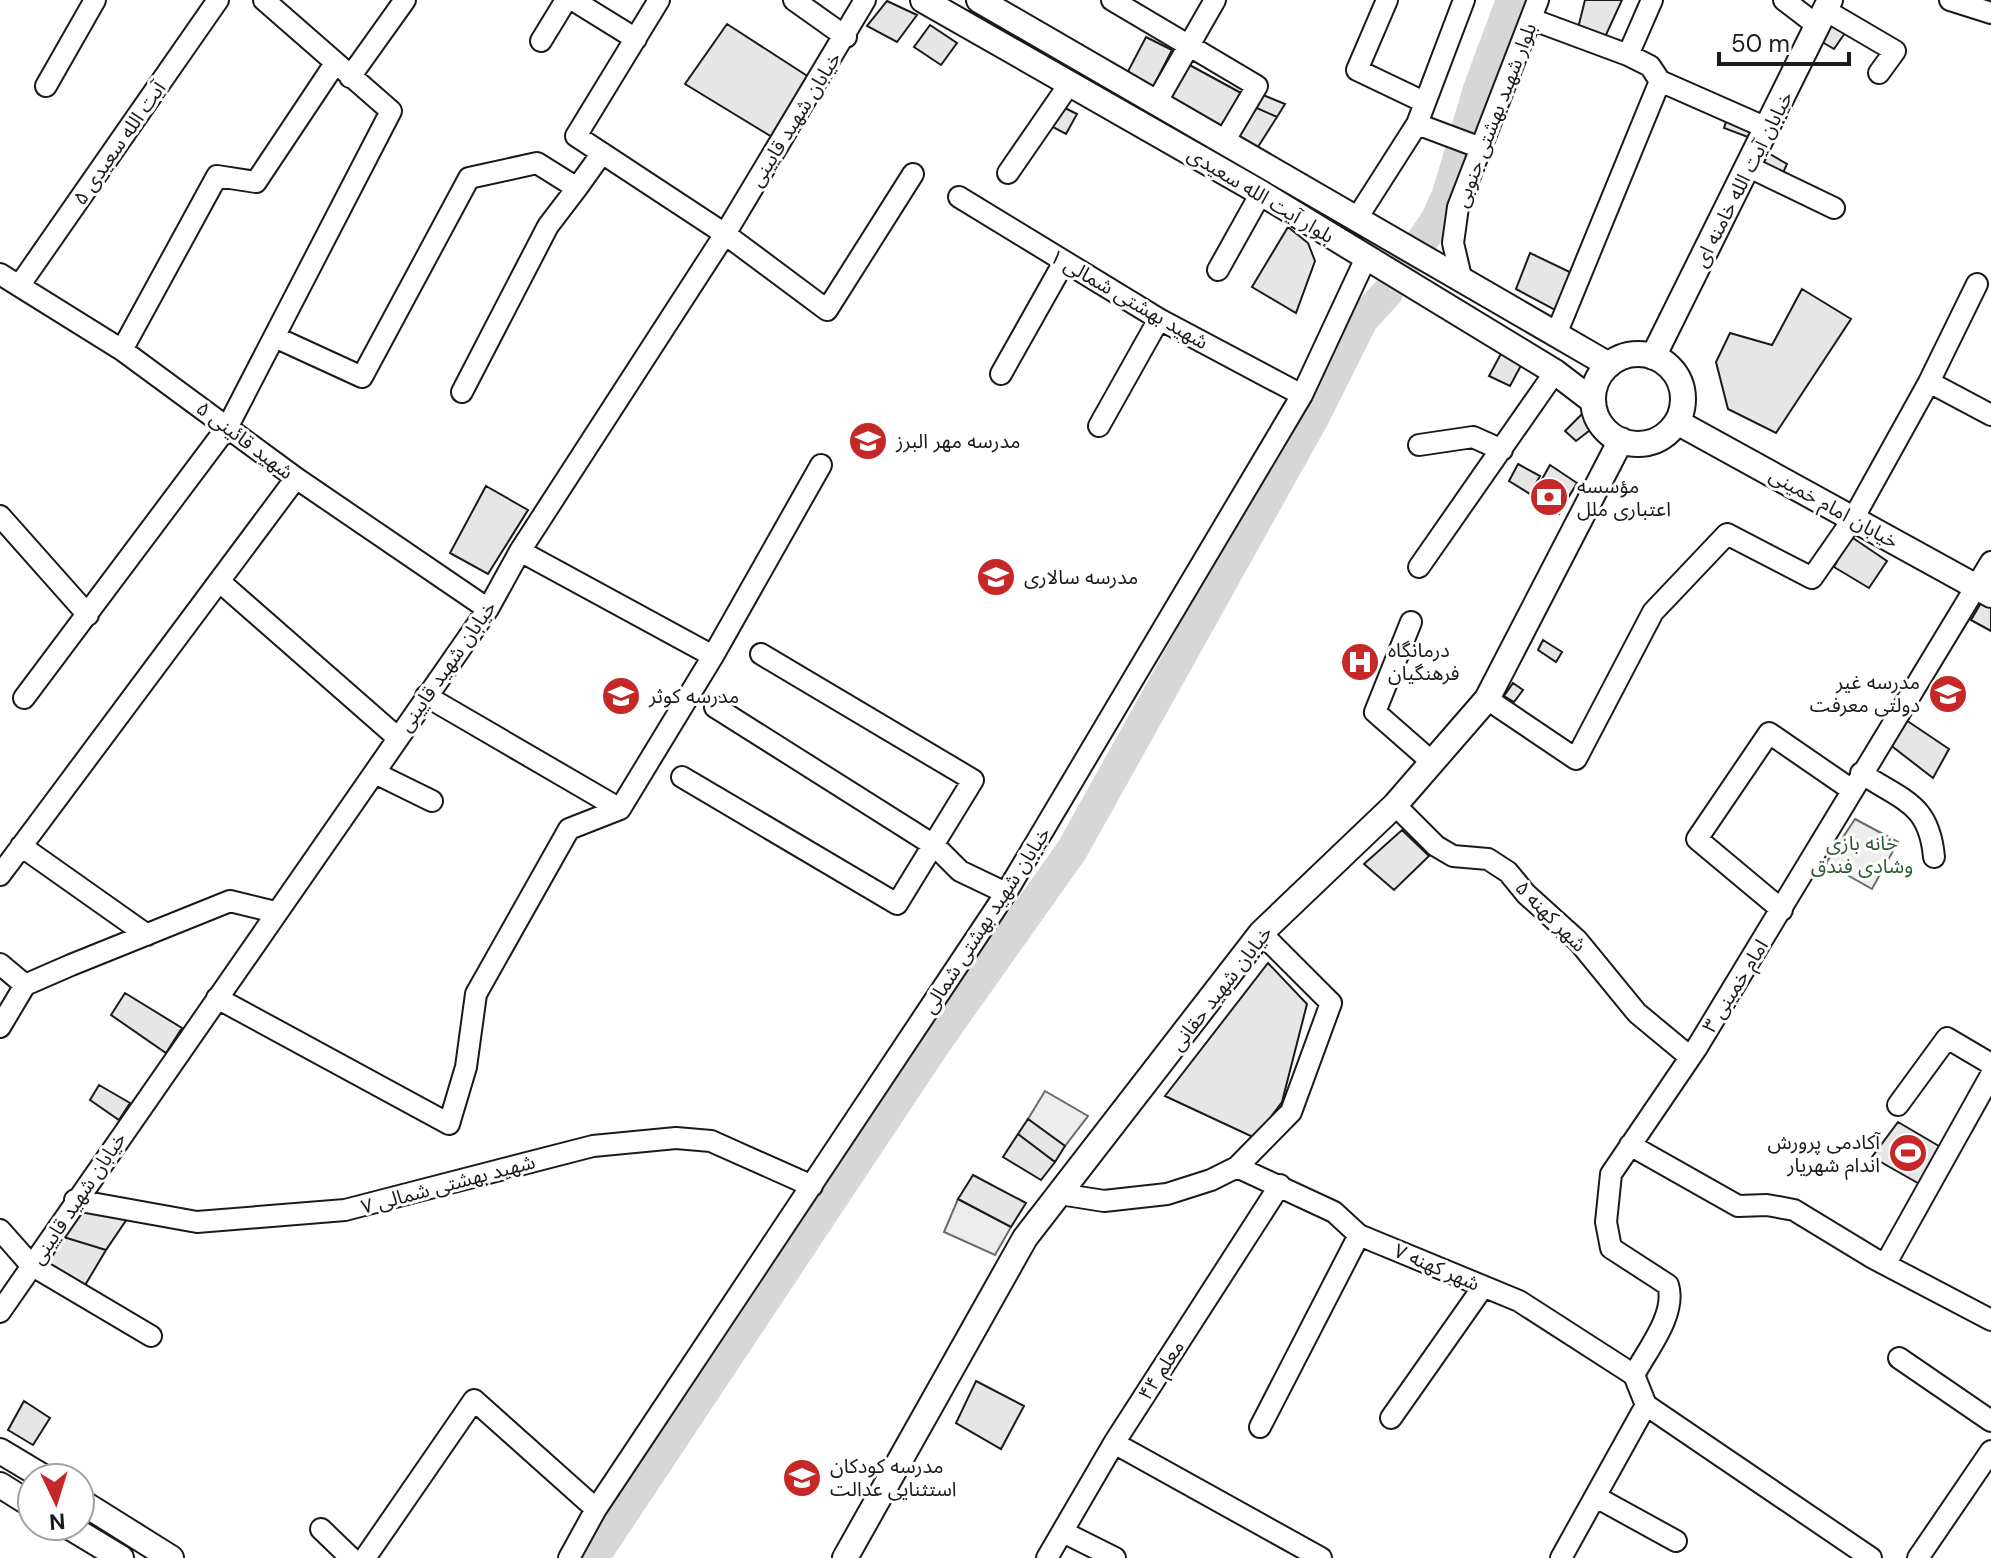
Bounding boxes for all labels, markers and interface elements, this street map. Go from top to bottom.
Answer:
scale bar [1719,16,1849,66]
street label: بلوار شهید بهشتی جنوبی [1448,19,1542,211]
text: 50 m [1731,28,1790,59]
street label: خیابان شهید قایینی [743,47,847,191]
street label: آیت الله سعیدی ۵ [67,75,172,210]
street label: خیابان آیت الله خامنه ای [1687,87,1799,271]
street label: بلوار آیت الله سعیدی [1183,141,1339,249]
street label: شهید بهشتی شمالی ۱ [1045,243,1213,355]
street label: شهید قائینی ۵ [191,395,299,485]
school or university icon: مدرسه مهر البرز [847,420,889,462]
place label: مدرسه مهر البرز [895,428,1021,454]
street label: خیابان امام خمینی [1764,462,1903,556]
place label: مؤسسه اعتباری ملل [1577,473,1671,522]
bank icon: مؤسسه اعتباری ملل [1528,476,1570,518]
school or university icon: مدرسه سالاری [975,556,1017,598]
place label: مدرسه سالاری [1024,564,1138,590]
street label: خیابان شهید قایینی [392,595,502,737]
place label: درمانگاه فرهنگیان [1388,637,1460,686]
hospital icon: درمانگاه فرهنگیان [1339,641,1381,683]
place label: مدرسه غیر دولتی معرفت [1810,669,1920,718]
school or university icon: مدرسه غیر دولتی معرفت [1927,673,1969,715]
school or university icon: مدرسه کوثر [600,675,642,717]
place label: مدرسه کوثر [648,683,739,709]
street label: خیابان شهید بهشتی شمالی [916,822,1056,1018]
park label: خانه بازی وشادی فندق [1811,830,1913,879]
street label: شهر کهنه ۵ [1510,875,1592,957]
street label: خیابان شهید حقانی [1164,920,1278,1056]
street label: امام خمینی ۳ [1696,934,1776,1039]
street label: خیابان شهید قایینی [24,1127,132,1269]
place label: آکادمی پرورش اندام شهریار [1767,1129,1881,1180]
sports icon: آکادمی پرورش اندام شهریار [1887,1132,1929,1174]
street label: شهید بهشتی شمالی ۷ [358,1148,538,1220]
street label: شهر کهنه ۷ [1390,1237,1484,1297]
street label: معلم ۴۴ [1132,1335,1192,1406]
place label: مدرسه کودکان استثنایی عدالت [830,1453,957,1502]
school or university icon: مدرسه کودکان استثنایی عدالت [781,1457,823,1499]
north arrow [16,1462,96,1542]
text: N [48,1506,66,1536]

